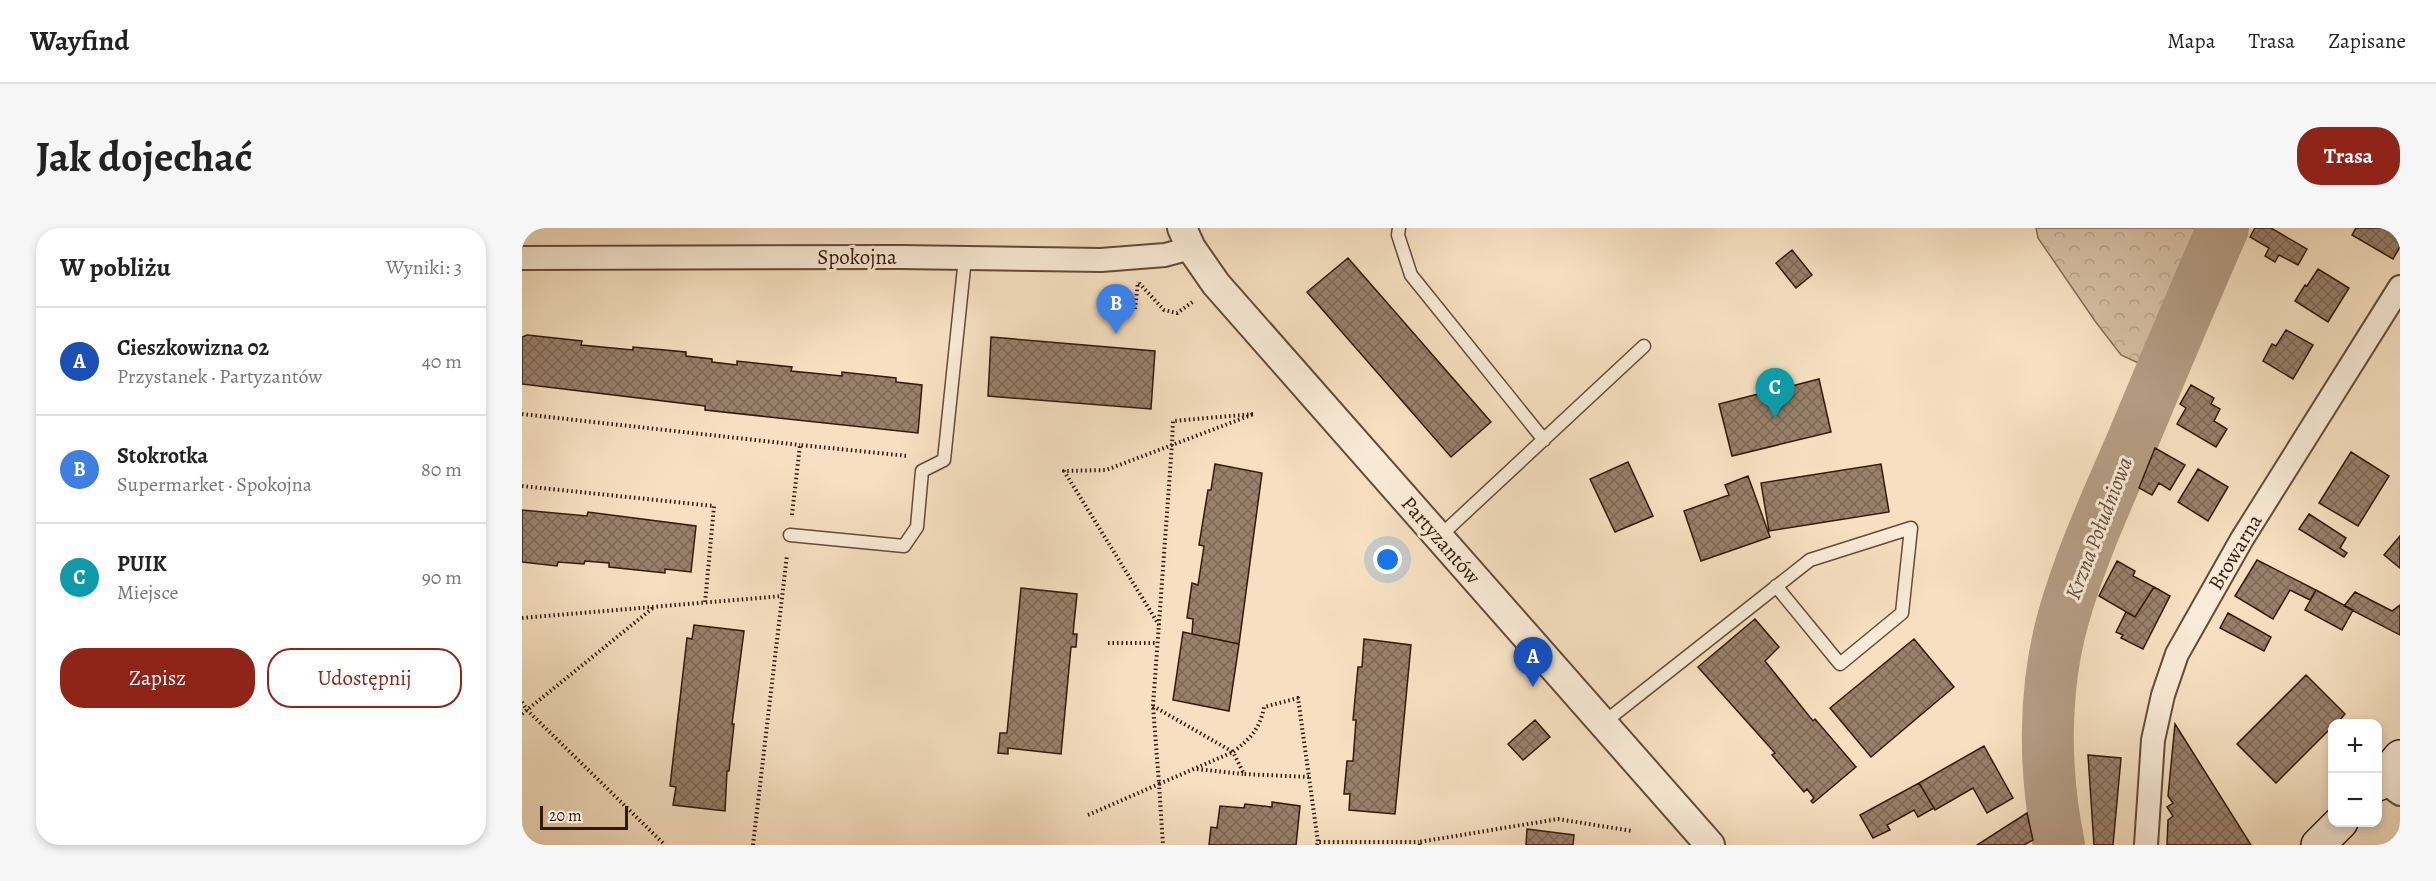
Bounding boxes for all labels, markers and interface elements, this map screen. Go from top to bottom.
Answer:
text: Wayfind [30,22,129,60]
text: Mapa [2167,27,2215,55]
text: Trasa [2248,27,2295,55]
text: Zapisane [2328,27,2406,55]
button: Trasa [2297,127,2400,185]
text: Jak dojechać [36,128,253,185]
street label: Spokojna [817,243,897,271]
text: W pobliżu [60,250,171,285]
text: Wyniki: 3 [386,254,462,281]
pin: B [1096,285,1136,334]
text: Cieszkowizna 02 [117,333,269,363]
text: A [73,348,86,375]
text: 40 m [422,348,462,375]
text: Przystanek · Partyzantów [117,363,322,390]
pin: C [1756,368,1794,418]
text: Stokrotka [117,441,208,471]
water label: Krzna Południowa [2058,453,2140,604]
text: B [73,456,86,483]
text: 80 m [421,456,462,483]
text: Supermarket · Spokojna [117,471,312,498]
street label: Partyzantów [1395,490,1487,590]
street label: Browarna [2201,509,2269,595]
your location [1373,545,1402,574]
text: PUIK [117,549,167,579]
text: C [73,564,86,591]
text: 90 m [422,564,462,591]
text: Miejsce [117,579,179,606]
pin: A [1514,638,1552,687]
button: Zapisz [60,648,255,708]
button: Udostępnij [267,648,462,708]
map controls [2328,719,2382,827]
button: + [2328,719,2382,773]
button: − [2328,773,2382,827]
scale bar [540,803,628,830]
text: 20 m [549,805,582,827]

